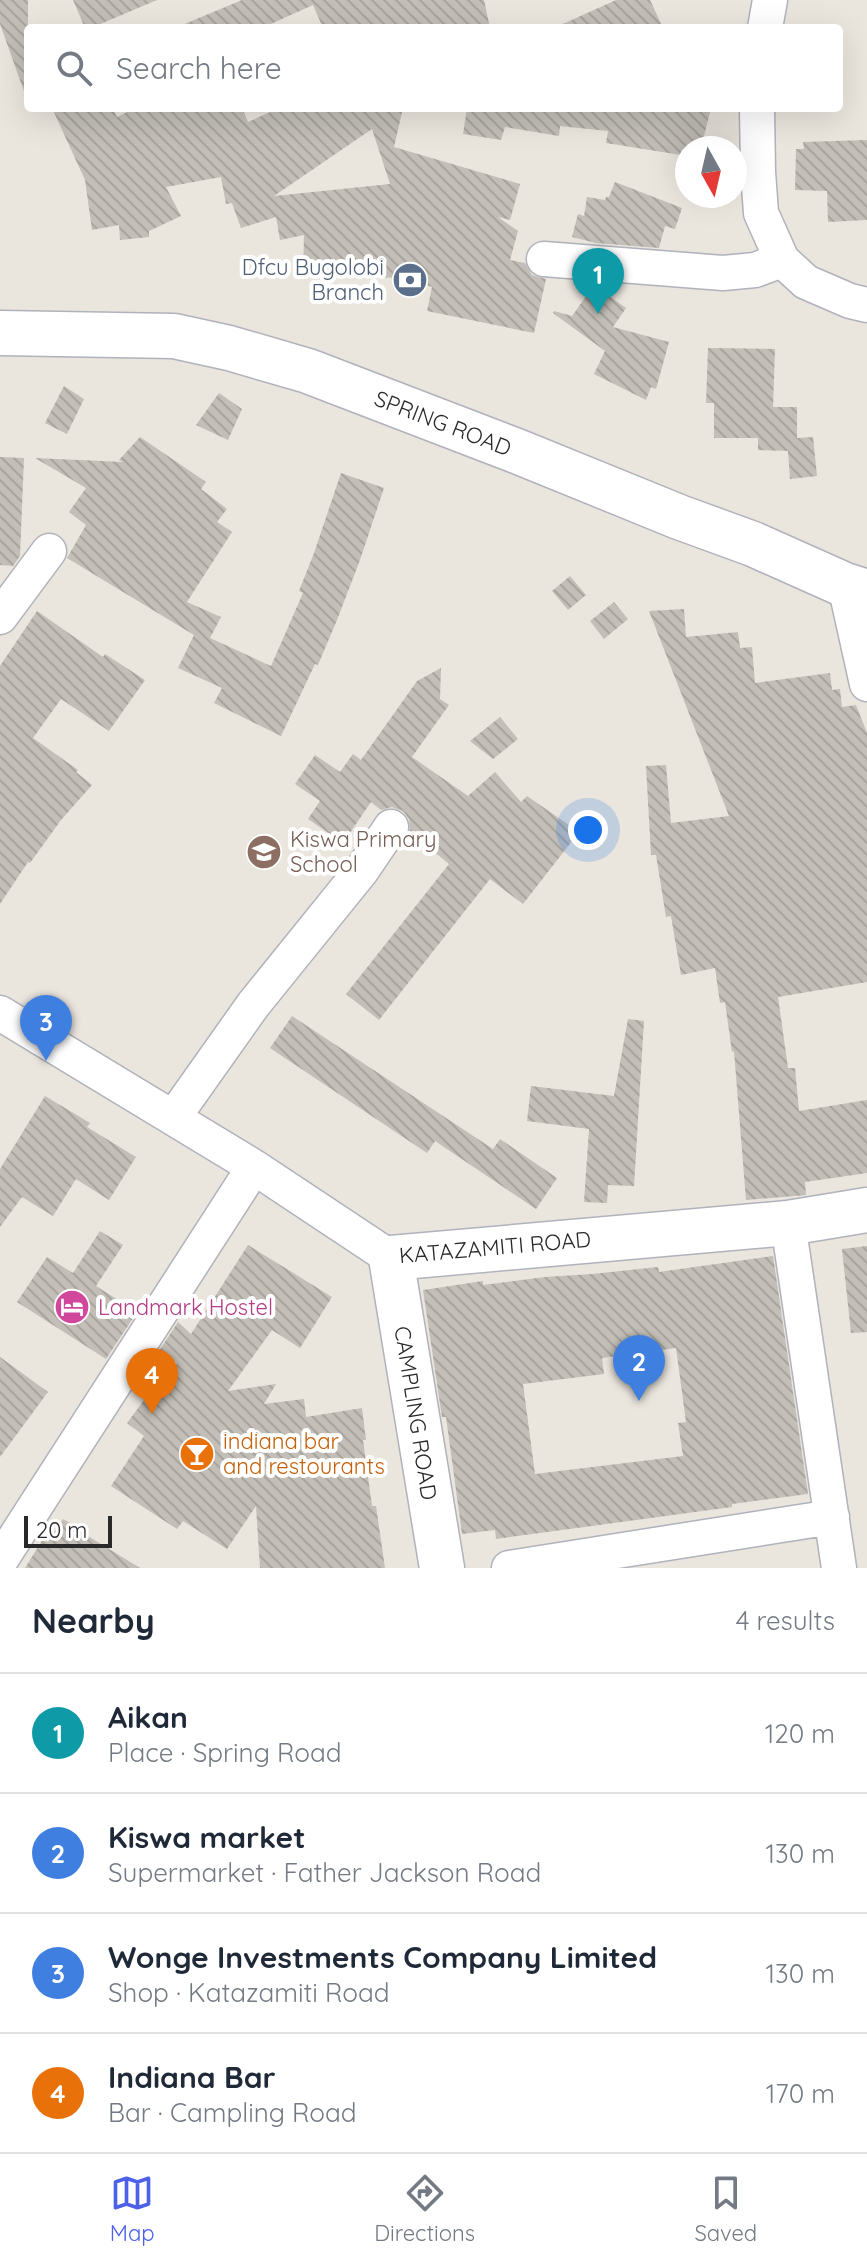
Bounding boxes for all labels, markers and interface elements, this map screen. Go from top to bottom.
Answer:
search box [24,24,843,112]
icon: search [52,46,96,90]
text: Search here [116,49,282,87]
north arrow [675,136,747,208]
pin: 1 [572,248,624,314]
place label: Dfcu Bugolobi Branch [242,253,384,306]
bank icon: Dfcu Bugolobi Branch [391,261,429,299]
street label: SPRING ROAD [371,384,515,462]
your location [568,810,608,850]
place label: Kiswa Primary School [290,825,437,878]
school or university icon: Kiswa Primary School [245,833,283,871]
pin: 3 [20,995,72,1061]
street label: KATAZAMITI ROAD [398,1225,592,1269]
hotel icon: Landmark Hostel [53,1288,91,1326]
place label: Landmark Hostel [98,1293,273,1321]
street label: CAMPLING ROAD [388,1324,444,1502]
pin: 2 [613,1335,665,1401]
pin: 4 [126,1348,178,1414]
place label: indiana bar and restourants [223,1427,385,1480]
bar icon: indiana bar and restourants [178,1435,216,1473]
scale bar [24,1512,112,1548]
text: 20 m [36,1516,87,1544]
text: Nearby [32,1599,155,1642]
text: 4 results [736,1604,835,1637]
text: Aikan [108,1698,188,1736]
text: 1 [53,1717,63,1750]
text: 120 m [765,1717,835,1750]
text: Place · Spring Road [108,1736,341,1769]
text: Kiswa market [108,1818,306,1856]
text: 2 [51,1837,65,1870]
text: 130 m [765,1837,835,1870]
text: Supermarket · Father Jackson Road [108,1856,541,1889]
text: Wonge Investments Company Limited [108,1938,657,1976]
text: 3 [51,1957,65,1990]
text: 130 m [765,1957,835,1990]
text: Shop · Katazamiti Road [108,1976,389,2009]
text: Indiana Bar [108,2058,276,2096]
text: 4 [50,2077,66,2110]
text: 170 m [766,2077,835,2110]
text: Bar · Campling Road [108,2096,357,2129]
tab: Map [110,2171,155,2247]
tab: Directions [374,2171,475,2247]
tab: Saved [694,2171,757,2247]

